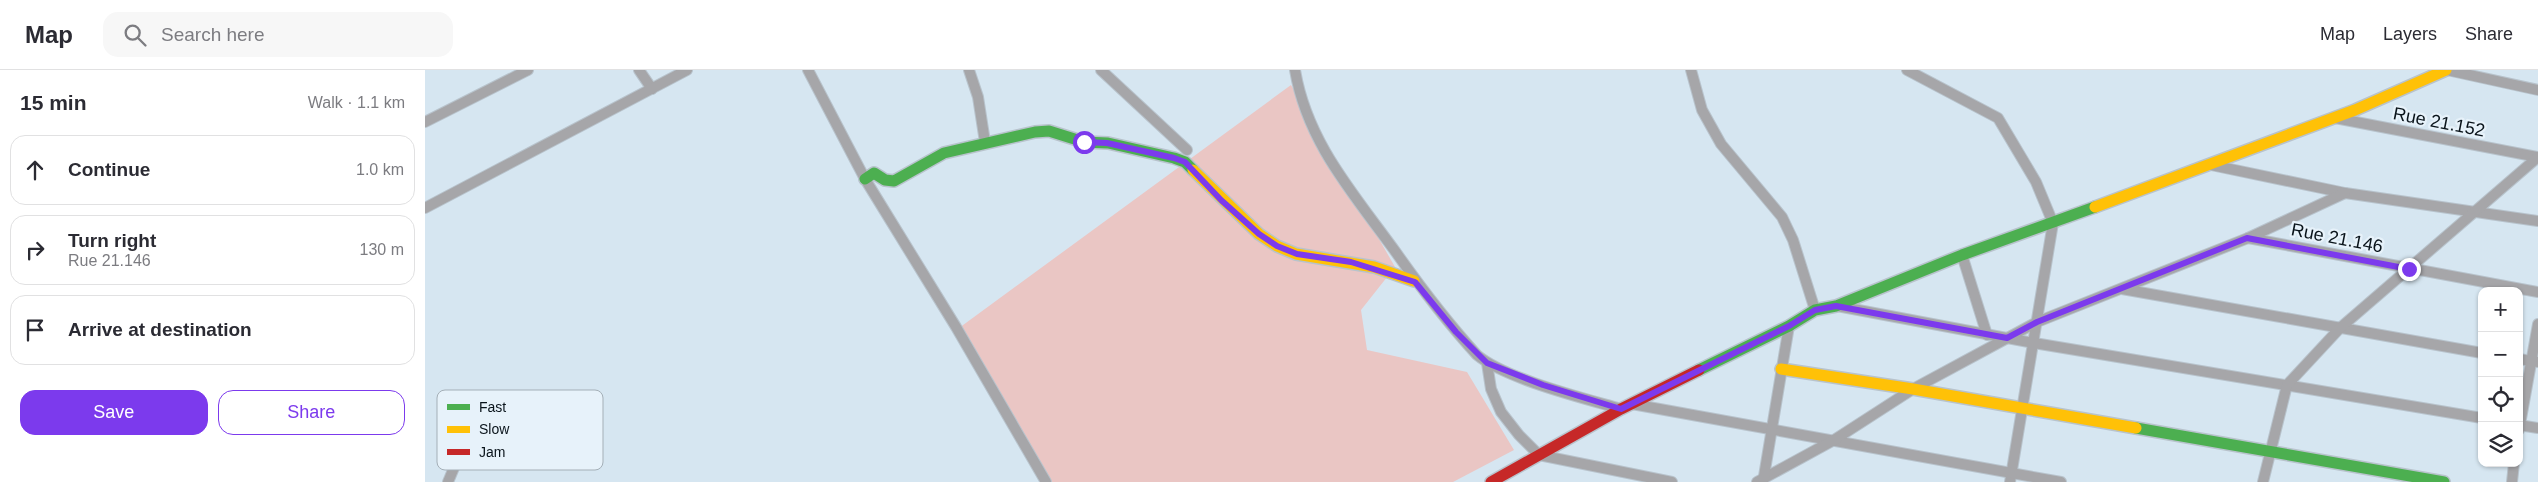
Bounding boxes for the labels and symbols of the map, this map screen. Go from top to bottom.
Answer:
street label: Rue 21.152 [2391,103,2487,141]
route start [1073,131,1096,154]
street label: Rue 21.146 [2289,219,2385,257]
route end [2398,258,2421,281]
legend [437,390,603,470]
text: Fast [479,399,506,415]
text: Slow [479,421,510,437]
text: Jam [479,444,505,460]

